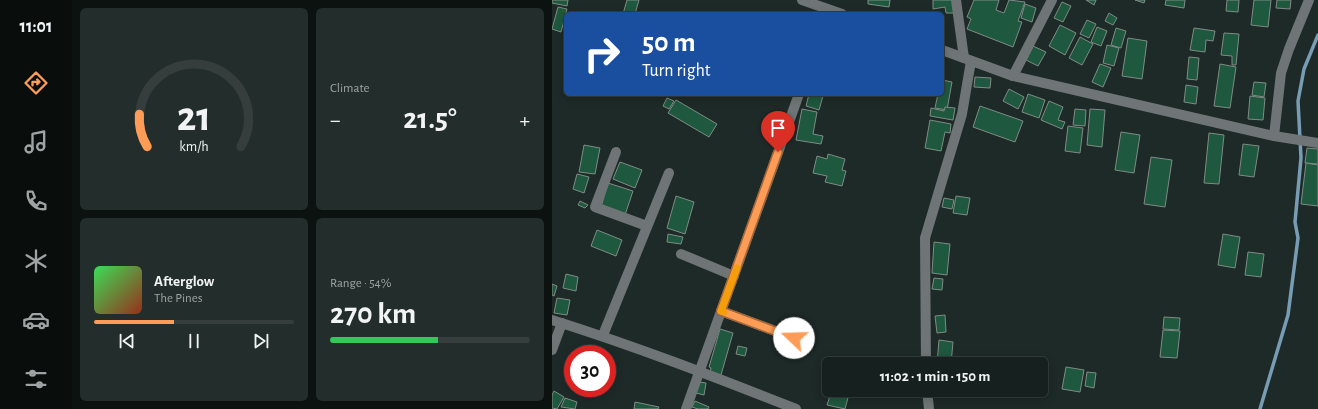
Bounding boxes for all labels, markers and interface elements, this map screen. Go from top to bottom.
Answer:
text: 11:01 [20,18,52,36]
icon: right [576,28,628,80]
text: 50 m [642,29,696,57]
text: Turn right [642,62,711,80]
icon: directions [22,69,50,97]
text: Climate [330,82,369,95]
text: 21 [177,97,211,138]
text: 21.5° [403,104,457,134]
text: − [330,109,341,131]
text: + [519,109,530,131]
pin [761,111,795,152]
icon: arrive [767,117,789,139]
icon: music [22,128,50,156]
text: km/h [179,139,209,153]
icon: phone [22,187,50,215]
icon: climate [22,247,50,275]
text: Afterglow [154,274,214,289]
text: Range · 54% [330,277,392,290]
text: The Pines [154,292,203,305]
text: 270 km [330,299,416,329]
icon: car [22,306,50,334]
position arrow [773,317,815,359]
icon: previous [116,330,138,352]
icon: pause [183,330,205,352]
icon: next [250,330,272,352]
speed limit sign: 30 [564,345,616,397]
icon: filters [22,365,50,393]
text: 11:02 · 1 min · 150 m [880,369,990,384]

